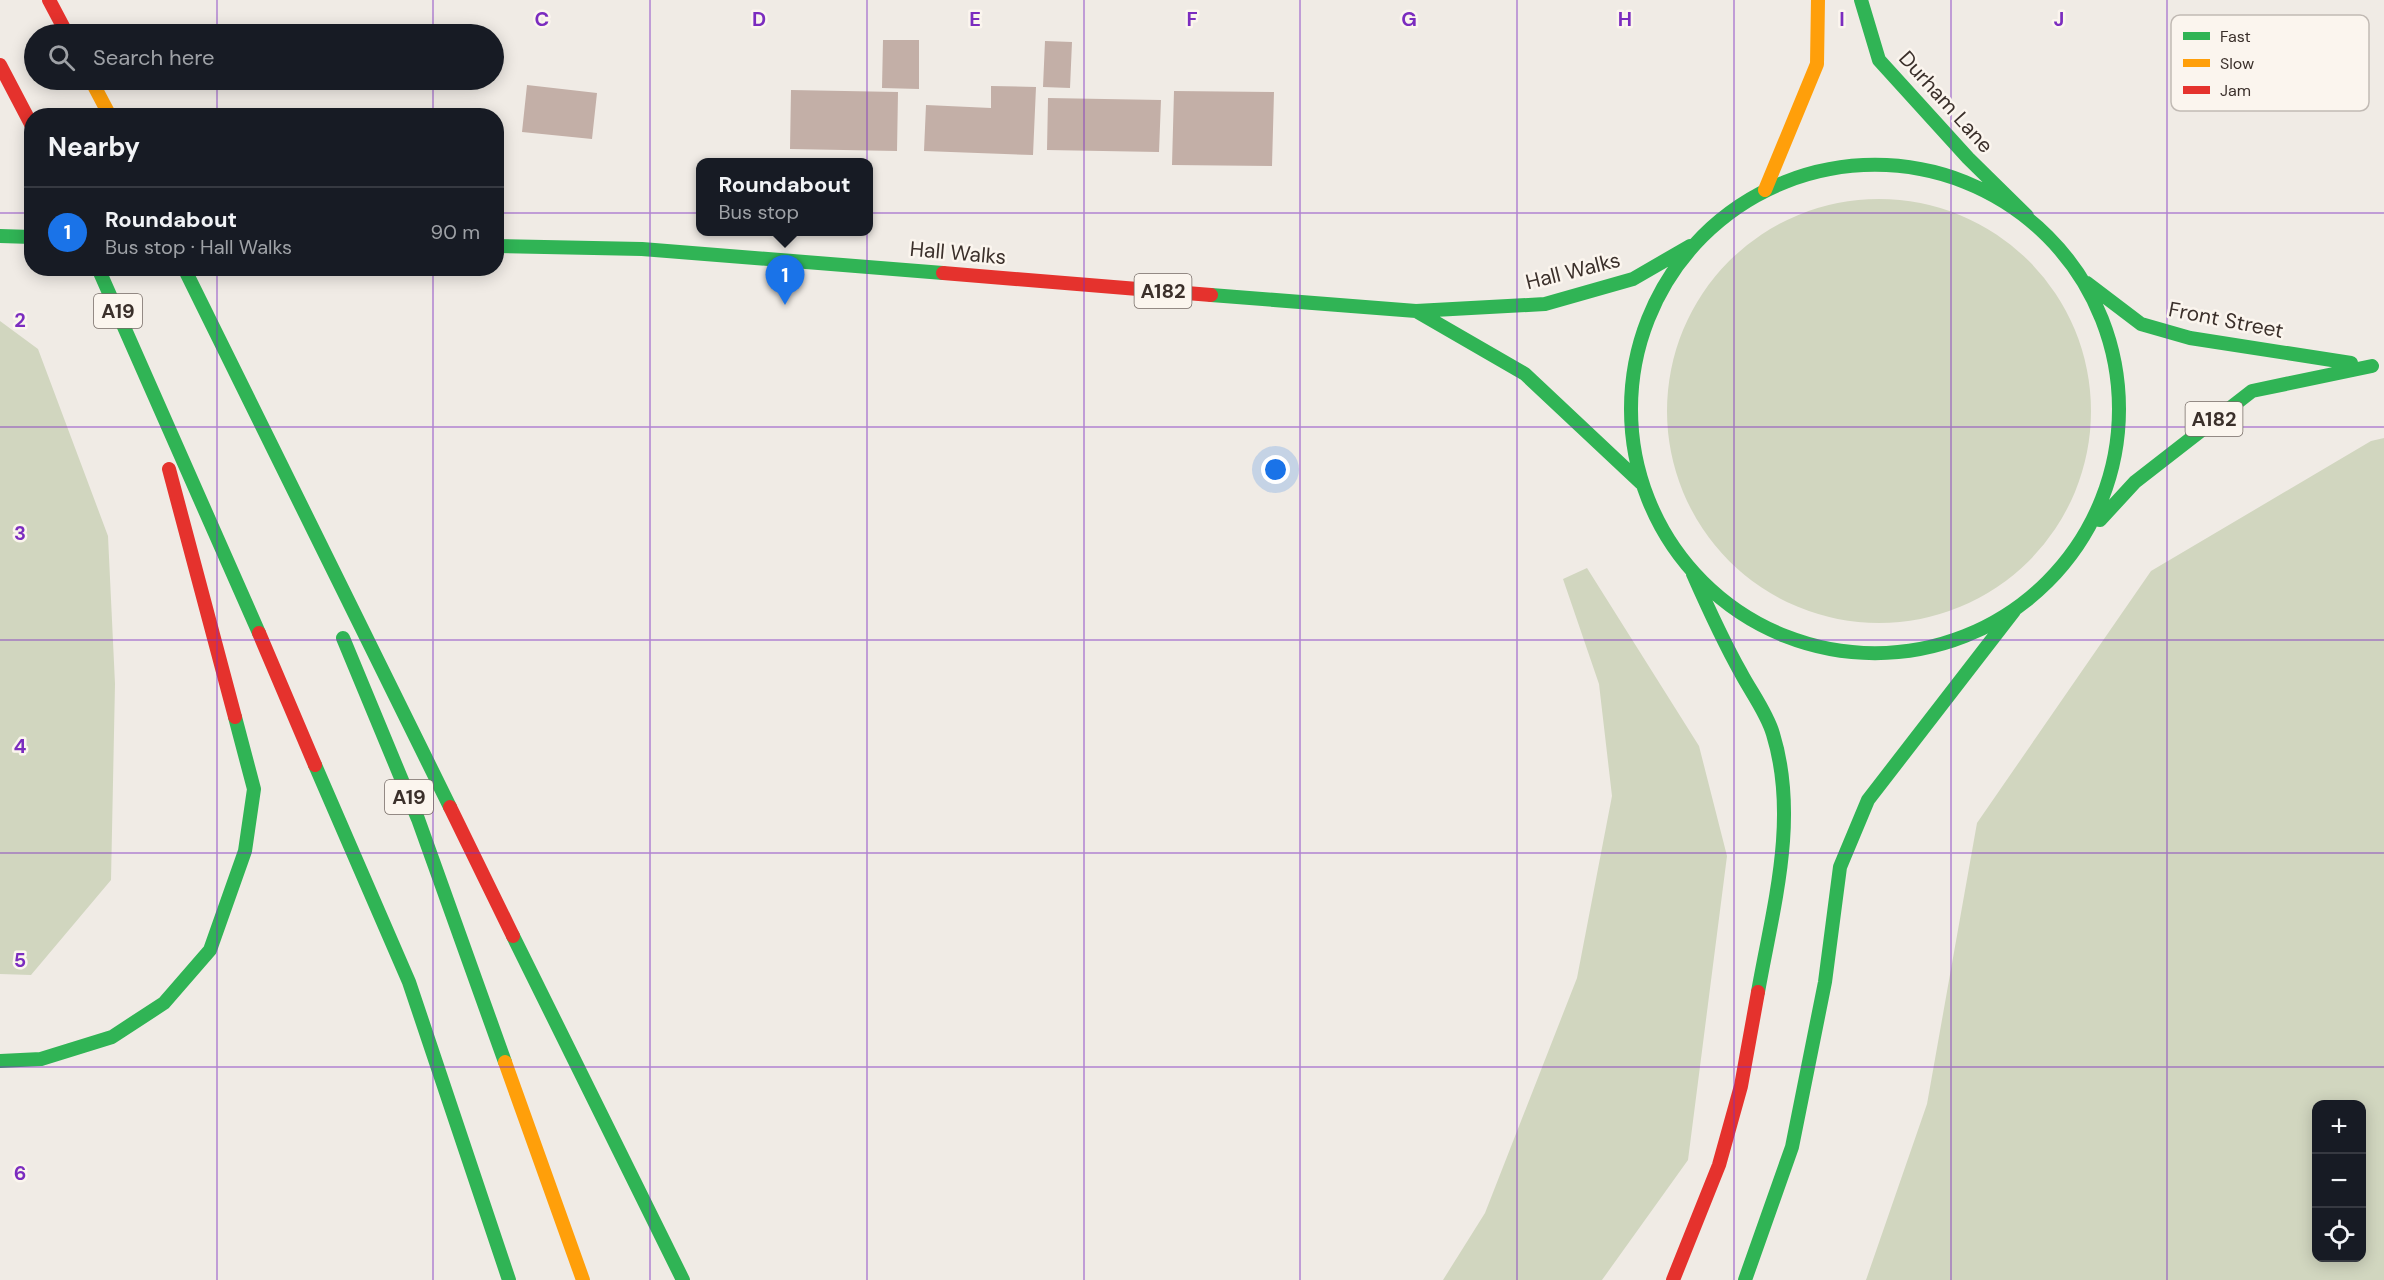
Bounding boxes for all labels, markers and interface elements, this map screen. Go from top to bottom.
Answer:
text: C [535,6,549,32]
text: D [752,6,766,32]
text: E [969,6,981,32]
text: F [1186,6,1198,32]
text: G [1401,6,1417,32]
text: H [1618,6,1632,32]
text: I [1839,6,1845,32]
text: J [2054,6,2064,32]
legend [2171,15,2369,111]
search box [24,24,504,90]
text: Fast [2220,26,2251,47]
icon: search [45,41,78,74]
text: Search here [93,43,214,72]
street label: Durham Lane [1893,45,1999,159]
text: Slow [2220,53,2254,74]
text: Jam [2220,80,2251,101]
text: Nearby [48,130,140,164]
popup [696,158,873,236]
text: Roundabout [719,170,850,199]
text: Bus stop [719,199,799,225]
text: Roundabout [105,205,237,234]
text: 1 [64,219,71,245]
text: 90 m [431,219,480,245]
text: Bus stop · Hall Walks [105,234,292,260]
street label: Hall Walks [909,235,1007,271]
street label: Hall Walks [1523,246,1623,296]
pin: 1 [766,256,804,305]
road number: A182 [1134,274,1192,308]
road number: A19 [94,294,142,328]
street label: Front Street [2166,295,2286,345]
text: 2 [14,307,26,333]
road number: A182 [2186,402,2242,436]
your location [1261,455,1290,484]
text: 3 [14,520,26,546]
text: 4 [14,733,27,759]
road number: A19 [385,780,433,814]
text: 5 [14,947,26,973]
map controls [2312,1100,2366,1262]
button: + [2312,1100,2366,1154]
button: − [2312,1154,2366,1208]
text: 6 [14,1160,26,1186]
button: locate [2312,1208,2366,1262]

